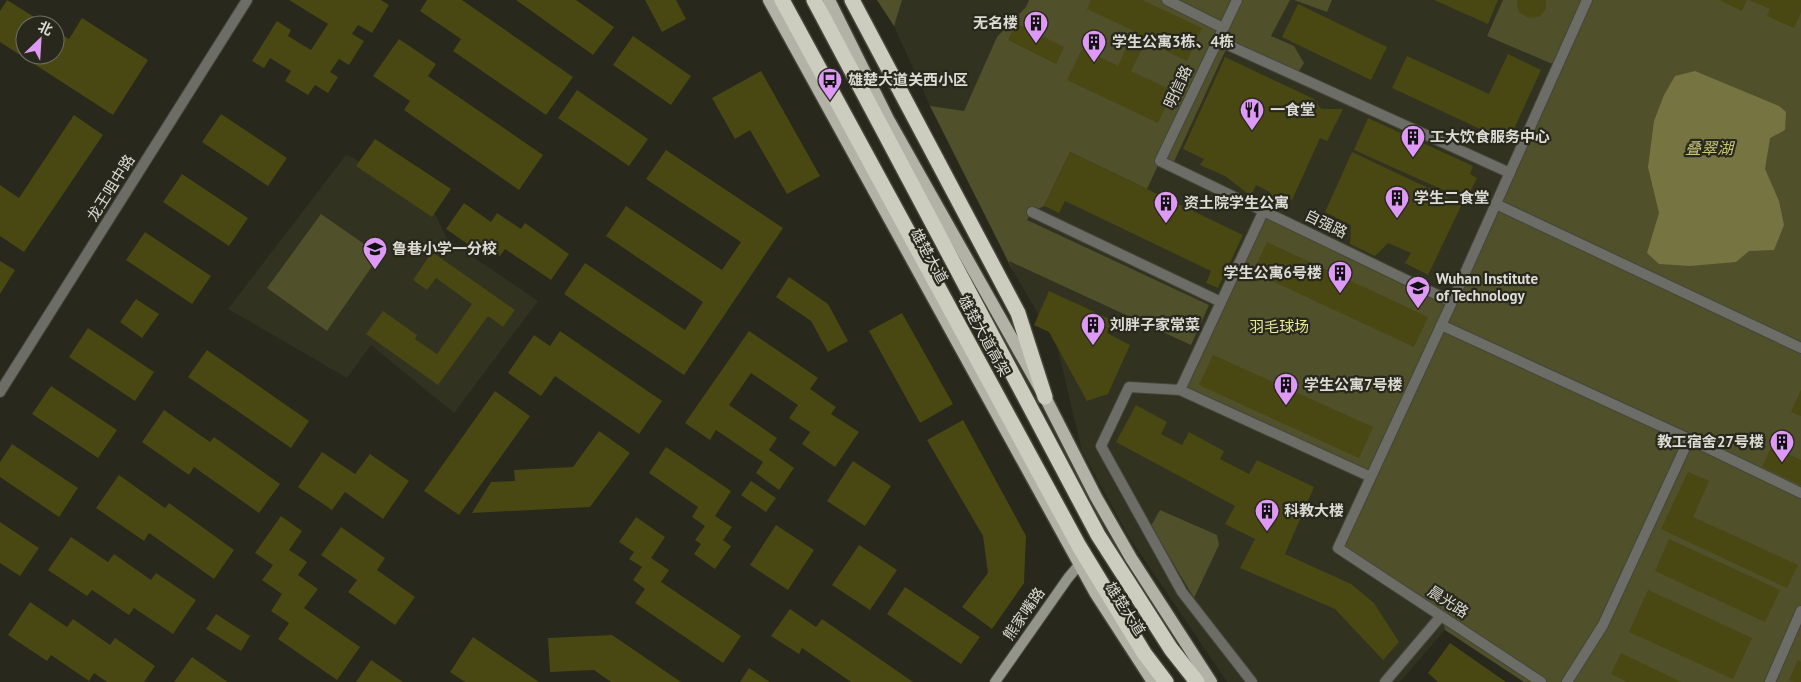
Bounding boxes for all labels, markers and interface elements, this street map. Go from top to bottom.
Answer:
building icon: 无名楼 [1023,10,1049,44]
place label: 无名楼 [973,13,1018,32]
north arrow [15,15,65,65]
text: 北 [35,17,56,39]
building icon: 学生公寓3栋、4栋 [1081,29,1107,63]
place label: 学生公寓3栋、4栋 [1112,32,1234,51]
street label: 明信路 [1159,62,1196,111]
bus stop icon: 雄楚大道关西小区 [817,67,843,101]
place label: 雄楚大道关西小区 [848,70,968,89]
restaurant icon: 一食堂 [1239,97,1265,131]
place label: 一食堂 [1270,100,1315,119]
building icon: 工大饮食服务中心 [1400,124,1426,158]
place label: 工大饮食服务中心 [1430,127,1550,146]
water label: 叠翠湖 [1685,138,1736,158]
street label: 龙王咀中路 [83,151,139,225]
building icon: 学生二食堂 [1384,185,1410,219]
place label: 学生二食堂 [1414,188,1489,207]
building icon: 资土院学生公寓 [1153,190,1179,224]
place label: 资土院学生公寓 [1184,193,1289,212]
street label: 自强路 [1302,205,1351,242]
street label: 雄楚大道 [907,225,952,287]
school or university icon: 鲁巷小学一分校 [362,236,388,270]
place label: 鲁巷小学一分校 [392,239,497,258]
building icon: 学生公寓6号楼 [1327,260,1353,294]
place label: 学生公寓6号楼 [1223,263,1322,282]
place label: Wuhan Institute of Technology [1436,269,1538,305]
school or university icon: Wuhan Institute of Technology [1405,275,1431,309]
street label: 雄楚大道高架 [954,292,1015,380]
building icon: 刘胖子家常菜 [1080,312,1106,346]
place label: 刘胖子家常菜 [1110,315,1200,334]
park label: 羽毛球场 [1249,317,1309,336]
building icon: 学生公寓7号楼 [1273,372,1299,406]
place label: 学生公寓7号楼 [1304,375,1403,394]
building icon: 教工宿舍27号楼 [1769,429,1795,463]
place label: 教工宿舍27号楼 [1657,432,1764,451]
building icon: 科教大楼 [1254,498,1280,532]
place label: 科教大楼 [1284,501,1344,520]
street label: 雄楚大道 [1101,578,1150,639]
street label: 晨光路 [1424,581,1472,622]
street label: 熊家嘴路 [999,584,1049,644]

